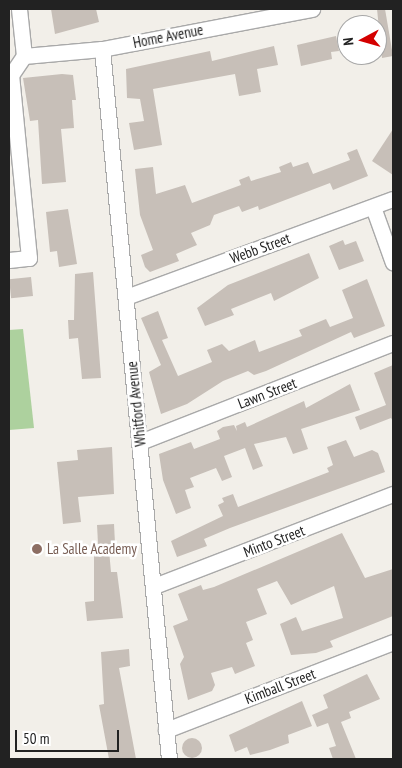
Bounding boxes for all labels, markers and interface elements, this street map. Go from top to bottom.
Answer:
north arrow [337,15,387,65]
street label: Home Avenue [131,20,205,52]
text: N [339,37,357,46]
street label: Webb Street [227,229,293,267]
street label: Whitford Avenue [123,360,149,448]
street label: Lawn Street [235,374,299,412]
street label: Minto Street [241,521,307,561]
place label: La Salle Academy [47,540,137,558]
marker: La Salle Academy [31,543,43,555]
street label: Kimball Street [242,664,318,708]
scale bar [18,720,121,752]
text: 50 m [23,729,49,748]

